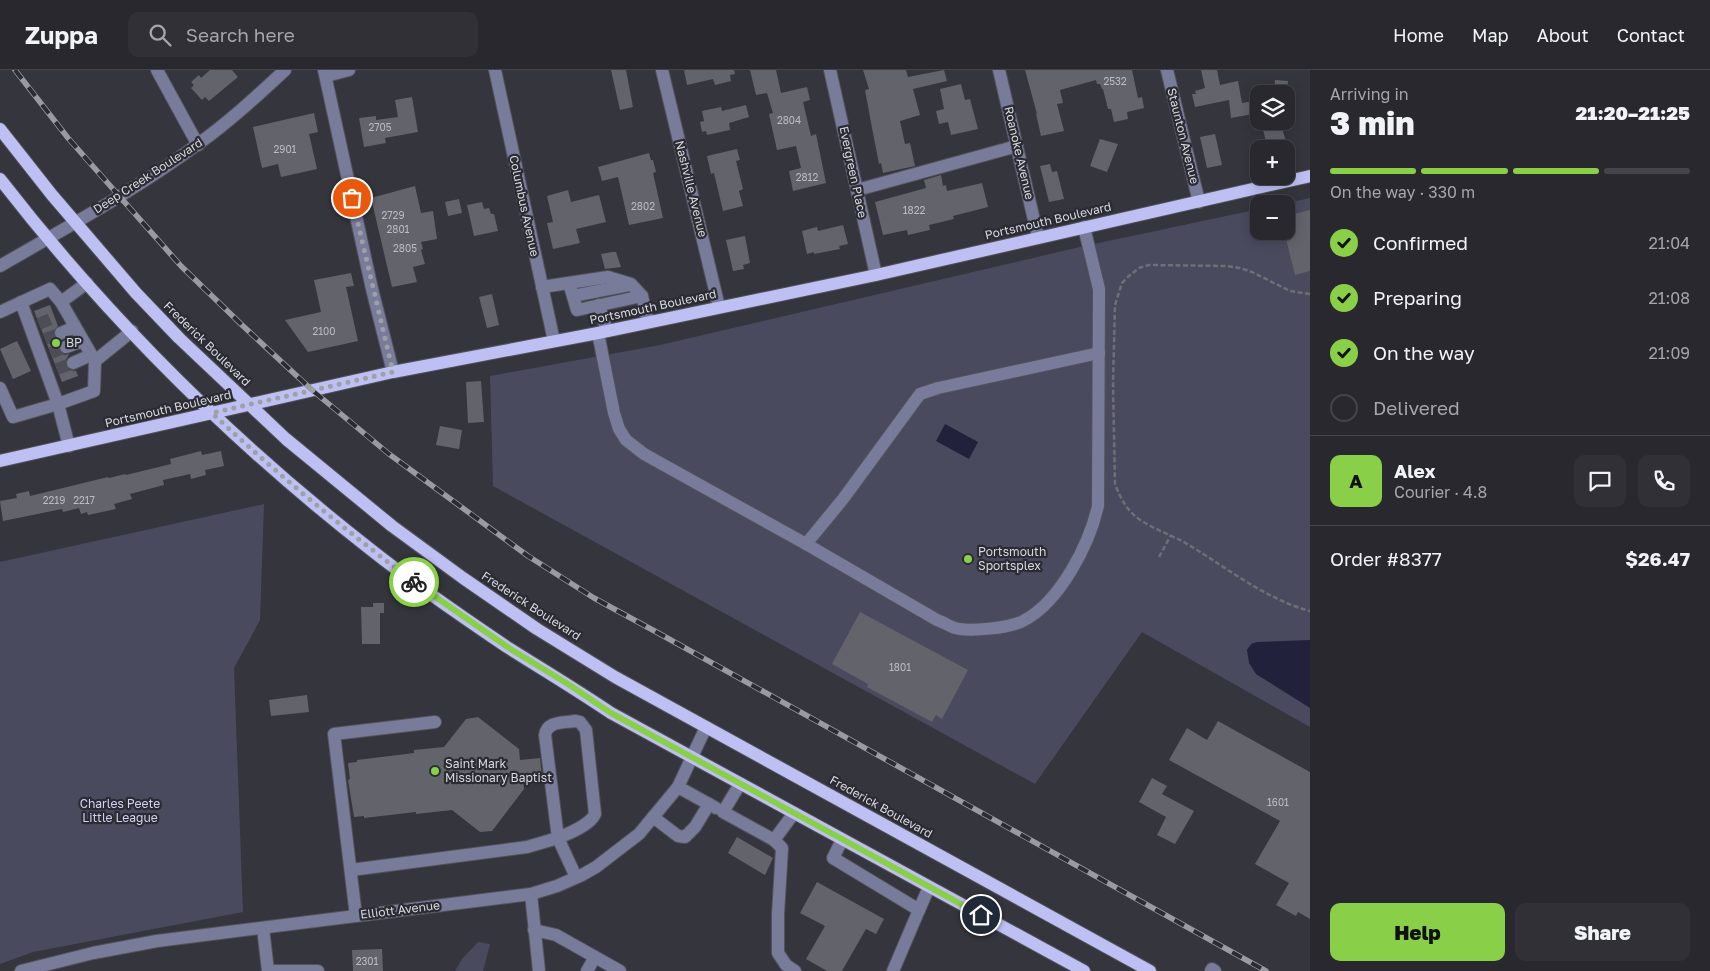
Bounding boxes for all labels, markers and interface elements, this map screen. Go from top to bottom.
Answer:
search box [128,12,478,57]
text: Zuppa [25,20,98,49]
icon: search [146,21,174,49]
text: Search here [186,23,295,46]
text: Home [1393,24,1444,46]
text: Map [1472,24,1509,46]
text: About [1537,24,1589,46]
text: Contact [1617,24,1685,46]
house number: 2532 [1103,75,1127,87]
text: Arriving in [1330,84,1409,104]
map controls [1250,85,1295,240]
button: layers [1250,85,1295,130]
street label: Staunton Avenue [1164,86,1203,185]
text: 21:20–21:25 [1576,101,1690,124]
text: 3 min [1330,104,1415,142]
street label: Roanoke Avenue [1001,105,1038,201]
house number: 2804 [777,114,801,126]
house number: 2705 [368,121,392,133]
street label: Evergreen Place [836,125,871,219]
street label: Deep Creek Boulevard [90,135,205,216]
street label: Nashville Avenue [672,139,711,239]
button: + [1250,140,1295,185]
house number: 2901 [274,143,297,155]
street label: Columbus Avenue [506,154,543,258]
house number: 2812 [796,171,818,183]
pin [331,177,373,219]
text: On the way · 330 m [1330,182,1475,202]
icon: bag [338,184,366,212]
button: − [1250,195,1295,240]
street label: Portsmouth Boulevard [983,199,1113,242]
house number: 2802 [631,200,655,212]
house number: 1822 [903,204,925,216]
house number: 2729 [382,209,404,221]
house number: 2801 [387,223,410,235]
icon: check [1330,229,1358,257]
text: Confirmed [1373,231,1468,254]
text: 21:04 [1648,233,1690,253]
house number: 2805 [393,242,417,254]
icon: check [1330,284,1358,312]
street label: Portsmouth Boulevard [588,286,718,327]
text: Preparing [1373,286,1462,309]
text: 21:08 [1648,288,1690,308]
street label: Frederick Boulevard [161,298,254,389]
house number: 2100 [312,325,336,337]
place label: BP [66,335,82,350]
marker: BP [50,337,62,349]
icon: check [1330,339,1358,367]
text: On the way [1373,341,1475,364]
text: 21:09 [1649,343,1690,363]
street label: Portsmouth Boulevard [103,387,233,430]
text: Delivered [1373,396,1460,419]
button: chat [1574,455,1626,507]
button: phone [1638,455,1690,507]
text: Alex [1394,459,1435,482]
text: A [1349,469,1363,492]
text: Courier · 4.8 [1394,482,1487,502]
house number: 2219 [43,494,65,506]
house number: 2217 [73,494,95,506]
place label: Portsmouth Sportsplex [978,544,1046,573]
text: Order #8377 [1330,547,1442,570]
text: $26.47 [1625,547,1690,570]
marker: Portsmouth Sportsplex [962,553,974,565]
courier [389,557,439,607]
icon: bike [400,568,428,596]
street label: Frederick Boulevard [479,568,584,643]
house number: 1801 [889,661,911,673]
place label: Saint Mark Missionary Baptist [445,756,552,785]
marker: Saint Mark Missionary Baptist [429,765,441,777]
street label: Frederick Boulevard [827,772,935,841]
park label: Charles Peete Little League [80,796,160,825]
house number: 1601 [1267,796,1289,808]
pin [960,894,1002,936]
street label: Elliott Avenue [359,897,441,922]
icon: home [967,901,995,929]
button: Help [1330,903,1505,961]
button: Share [1515,903,1690,961]
house number: 2301 [356,955,378,967]

